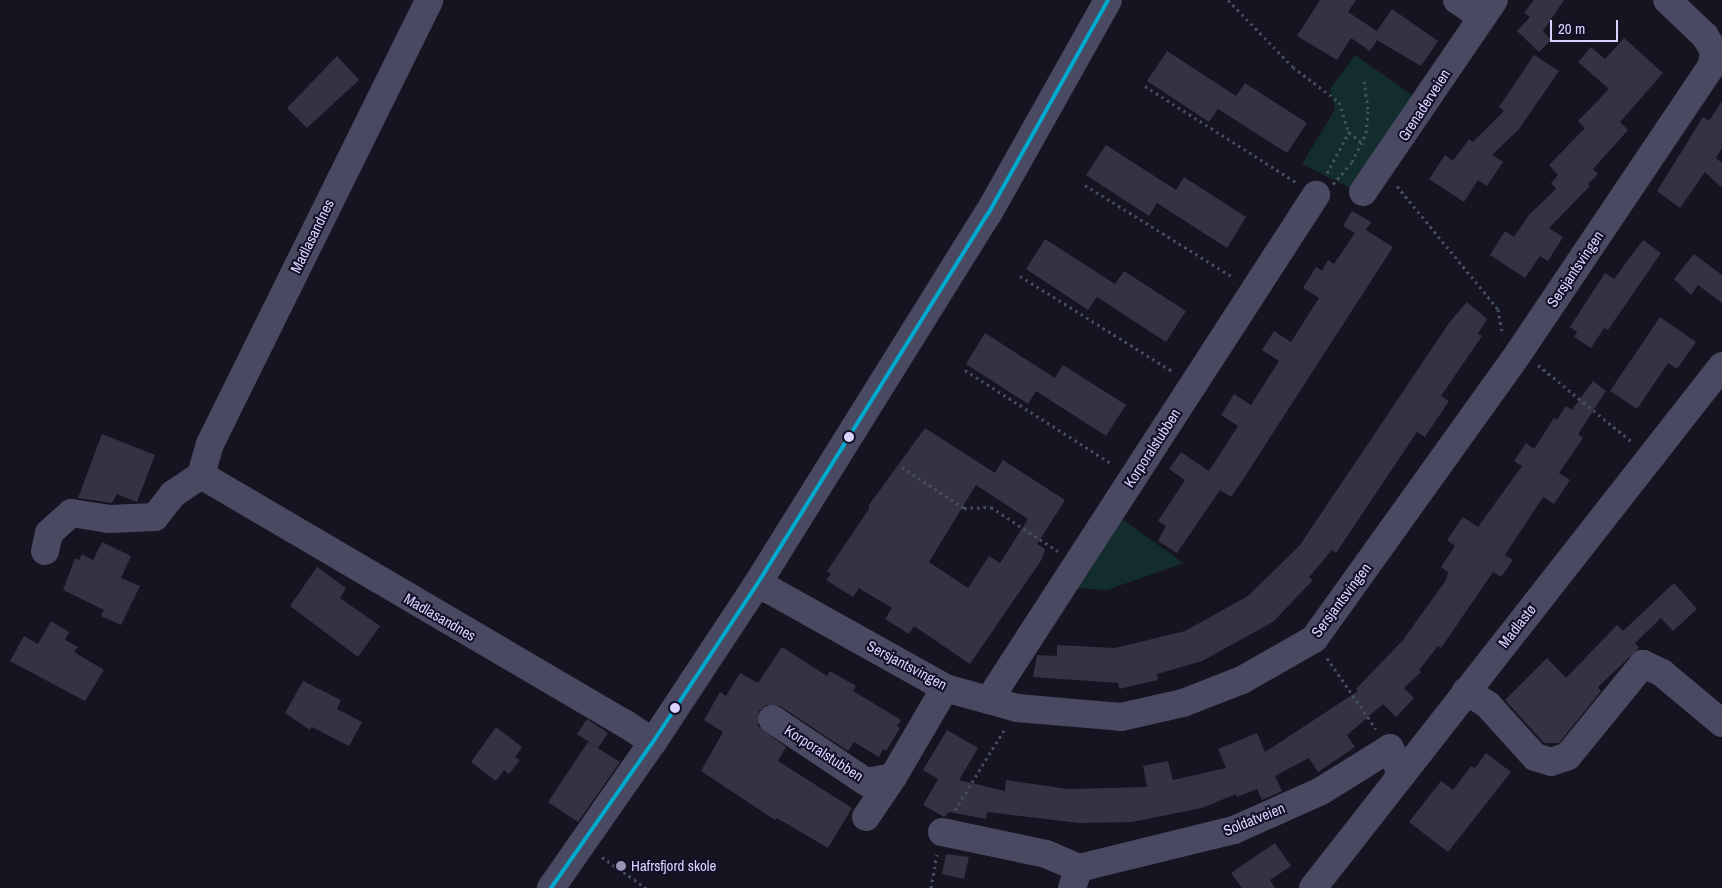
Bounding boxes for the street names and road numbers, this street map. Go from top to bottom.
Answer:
street label: Grenaderveien [1394,66,1454,144]
street label: Madlasandnes [286,196,338,276]
street label: Sersjantsvingen [1543,227,1607,311]
street label: Korporalstubben [1120,405,1184,491]
street label: Sersjantsvingen [1307,559,1375,641]
street label: Madlasandnes [401,589,479,645]
street label: Madlastø [1495,601,1539,651]
street label: Sersjantsvingen [864,636,950,694]
street label: Korporalstubben [781,721,867,785]
street label: Soldatveien [1221,798,1287,840]

